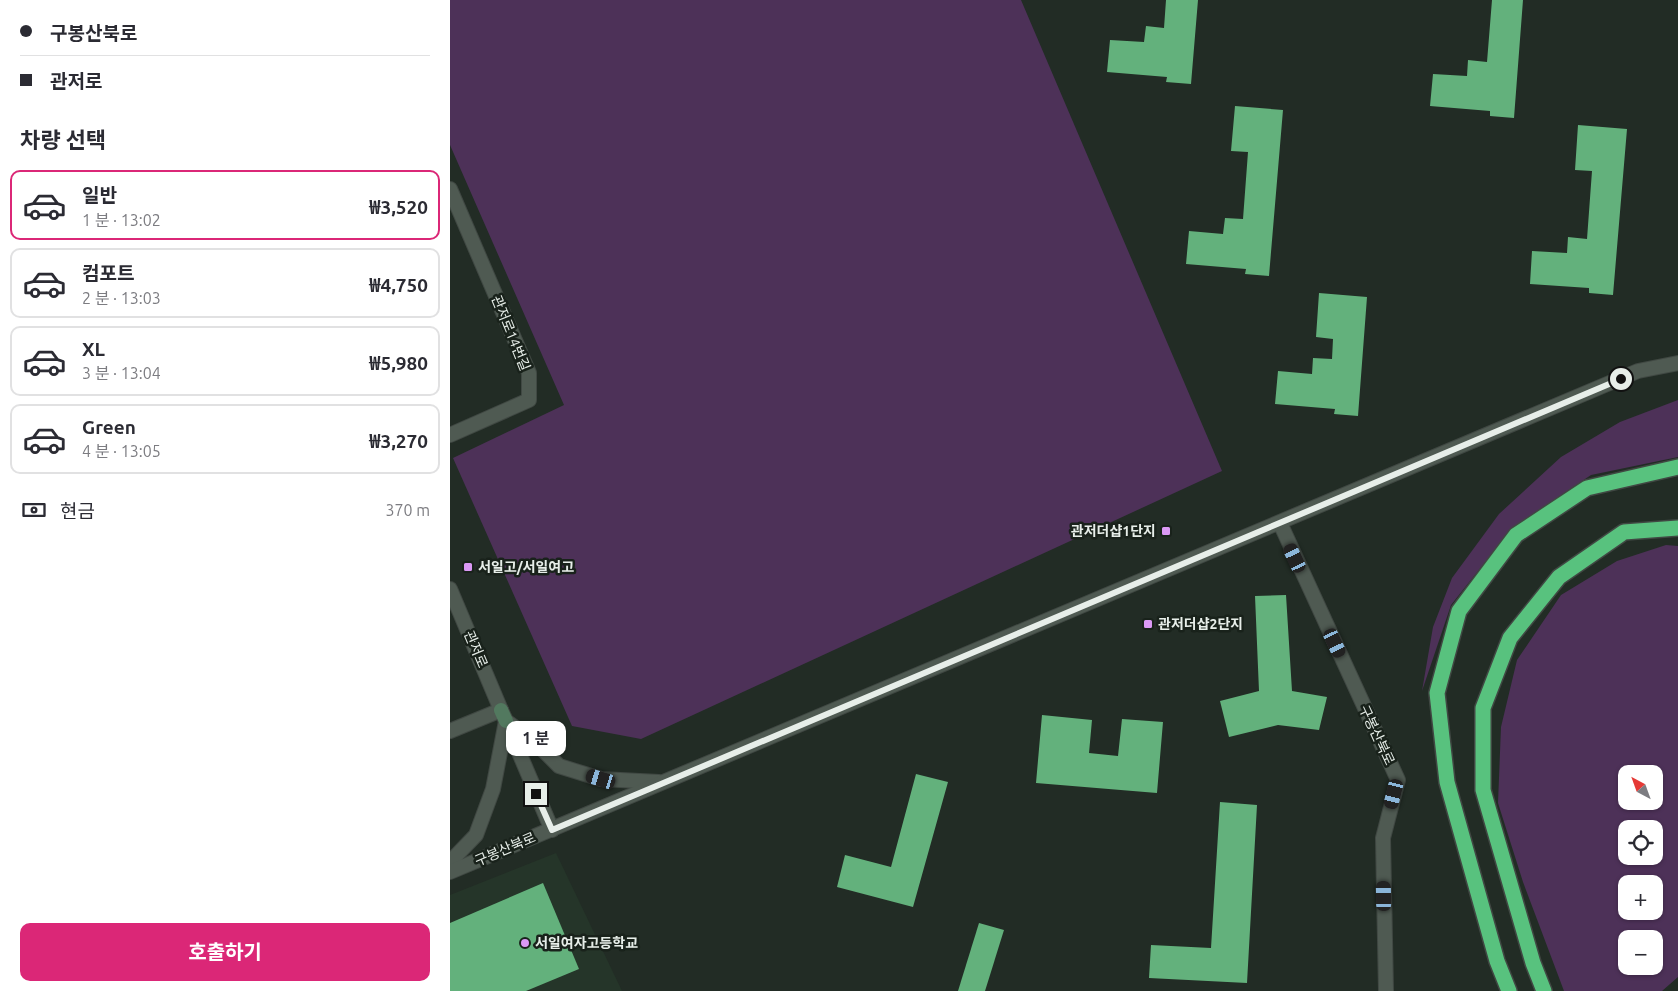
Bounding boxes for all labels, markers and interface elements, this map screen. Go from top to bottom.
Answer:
text: 구봉산북로 [50,22,137,44]
text: 관저로 [50,70,102,92]
text: 차량 선택 [20,127,106,152]
icon: car [22,183,67,228]
text: 일반 [82,184,117,206]
text: ₩3,520 [369,196,428,218]
text: 1 분 · 13:02 [82,211,161,229]
icon: car [22,261,67,306]
text: 컴포트 [82,262,134,284]
text: ₩4,750 [369,274,428,296]
text: 2 분 · 13:03 [82,289,161,307]
street label: 관저로14번길 [489,293,533,373]
text: XL [82,338,105,360]
icon: car [22,339,67,384]
text: ₩5,980 [369,352,428,374]
text: 3 분 · 13:04 [82,364,161,382]
route start [1610,368,1632,390]
text: Green [82,416,136,438]
icon: car [22,417,67,462]
text: ₩3,270 [369,430,428,452]
text: 4 분 · 13:05 [82,442,161,460]
icon: cash [20,496,48,524]
text: 현금 [60,500,95,522]
text: 370 m [385,501,430,519]
place label: 관저더샵1단지 [1071,523,1156,539]
marker: 관저더샵1단지 [1160,525,1172,537]
car [1281,541,1308,575]
place label: 서일고/서일여고 [478,559,574,575]
marker: 서일고/서일여고 [462,561,474,573]
place label: 관저더샵2단지 [1158,616,1243,632]
marker: 관저더샵2단지 [1142,618,1154,630]
car [1321,626,1348,660]
street label: 관저로 [461,628,491,670]
street label: 구봉산북로 [1356,702,1398,768]
callout: 1 분 [506,722,566,756]
text: 1 분 [522,729,550,747]
north arrow [1618,765,1662,810]
map controls [1618,765,1663,975]
car [584,767,617,791]
car [1383,778,1404,810]
route end [525,783,547,805]
button: locate [1618,820,1663,865]
street label: 구봉산북로 [472,829,538,869]
button: + [1618,875,1663,920]
car [1376,881,1391,911]
button: 호출하기 [20,923,430,981]
button: − [1618,930,1663,975]
place label: 서일여자고등학교 [535,935,638,951]
marker: 서일여자고등학교 [519,937,531,949]

